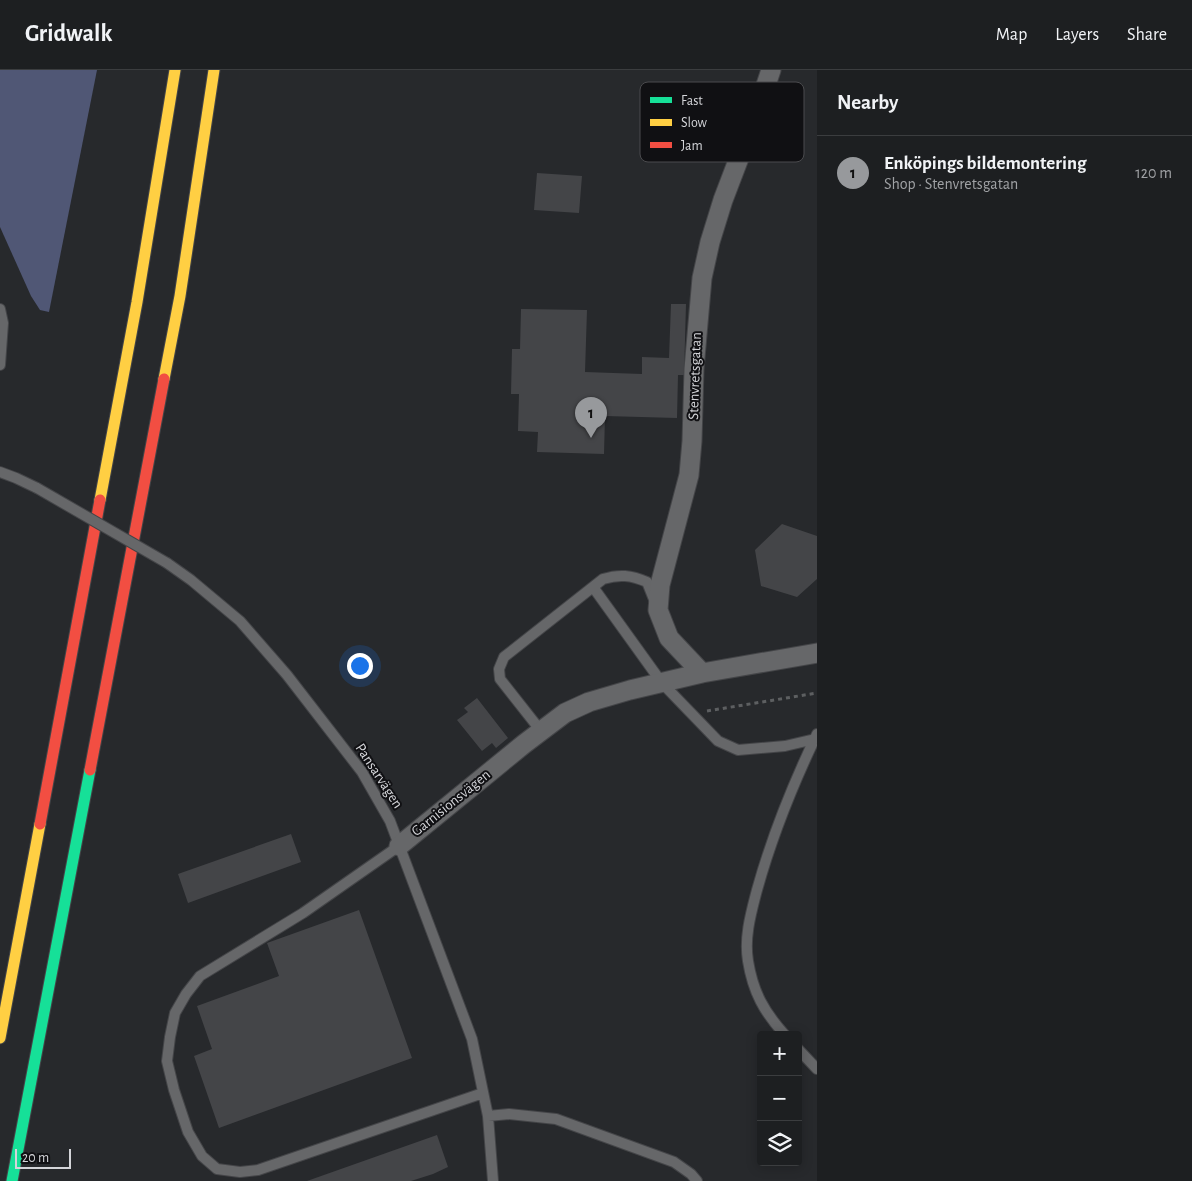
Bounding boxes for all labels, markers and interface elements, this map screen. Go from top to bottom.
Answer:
text: Gridwalk [25,22,112,46]
text: Map [996,26,1027,44]
text: Layers [1055,26,1099,44]
text: Share [1127,26,1167,44]
legend [640,82,804,162]
text: Nearby [837,92,898,113]
text: Fast [681,94,703,108]
text: Slow [681,116,708,130]
text: Jam [681,139,703,153]
text: Enköpings bildemontering [884,154,1086,173]
text: 1 [850,165,856,181]
text: 120 m [1135,165,1172,181]
text: Shop · Stenvretsgatan [884,176,1018,192]
street label: Stenvretsgatan [686,332,704,420]
pin: 1 [575,397,607,438]
your location [347,653,373,679]
street label: Pansarvägen [352,741,406,811]
street label: Garnisionsvägen [409,767,493,839]
map controls [757,1031,802,1166]
button: + [757,1031,802,1076]
button: − [757,1076,802,1121]
button: layers [757,1121,802,1166]
scale bar [15,1146,71,1169]
text: 20 m [22,1151,49,1165]

